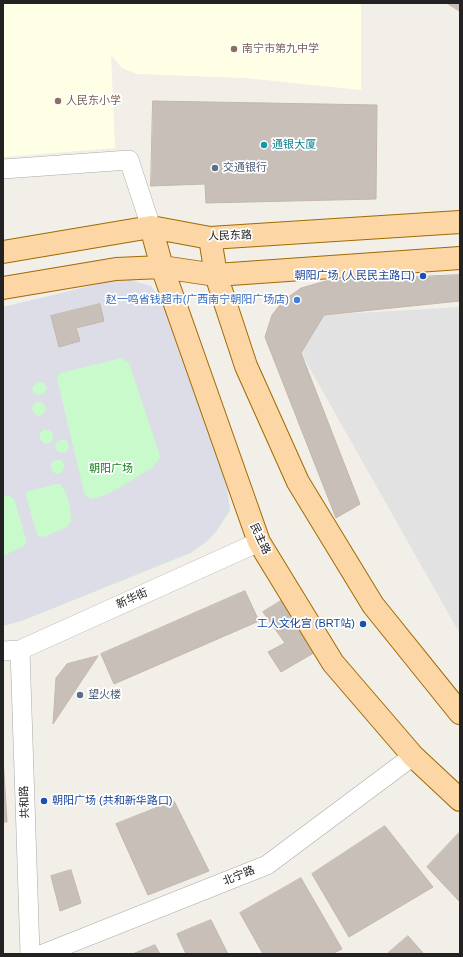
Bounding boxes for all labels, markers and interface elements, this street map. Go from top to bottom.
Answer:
place label: 南宁市第九中学 [242,42,319,56]
marker: 南宁市第九中学 [229,44,239,54]
place label: 人民东小学 [66,94,121,108]
marker: 人民东小学 [53,96,63,106]
place label: 通银大厦 [272,138,316,152]
marker: 通银大厦 [259,140,269,150]
place label: 交通银行 [223,161,267,175]
marker: 交通银行 [210,163,220,173]
street label: 人民东路 [208,229,252,243]
place label: 朝阳广场 (人民民主路口) [295,269,415,283]
marker: 朝阳广场 (人民民主路口) [418,271,428,281]
place label: 赵一鸣省钱超市(广西南宁朝阳广场店) [106,293,289,307]
marker: 赵一鸣省钱超市(广西南宁朝阳广场店) [292,295,302,305]
park label: 朝阳广场 [89,462,133,476]
street label: 民主路 [247,521,273,557]
street label: 新华街 [114,586,150,612]
place label: 工人文化宫 (BRT站) [257,617,355,631]
marker: 工人文化宫 (BRT站) [358,619,368,629]
place label: 望火楼 [88,688,121,702]
marker: 望火楼 [75,690,85,700]
street label: 共和路 [18,785,32,819]
place label: 朝阳广场 (共和新华路口) [52,794,172,808]
marker: 朝阳广场 (共和新华路口) [39,796,49,806]
street label: 北宁路 [221,864,257,888]

